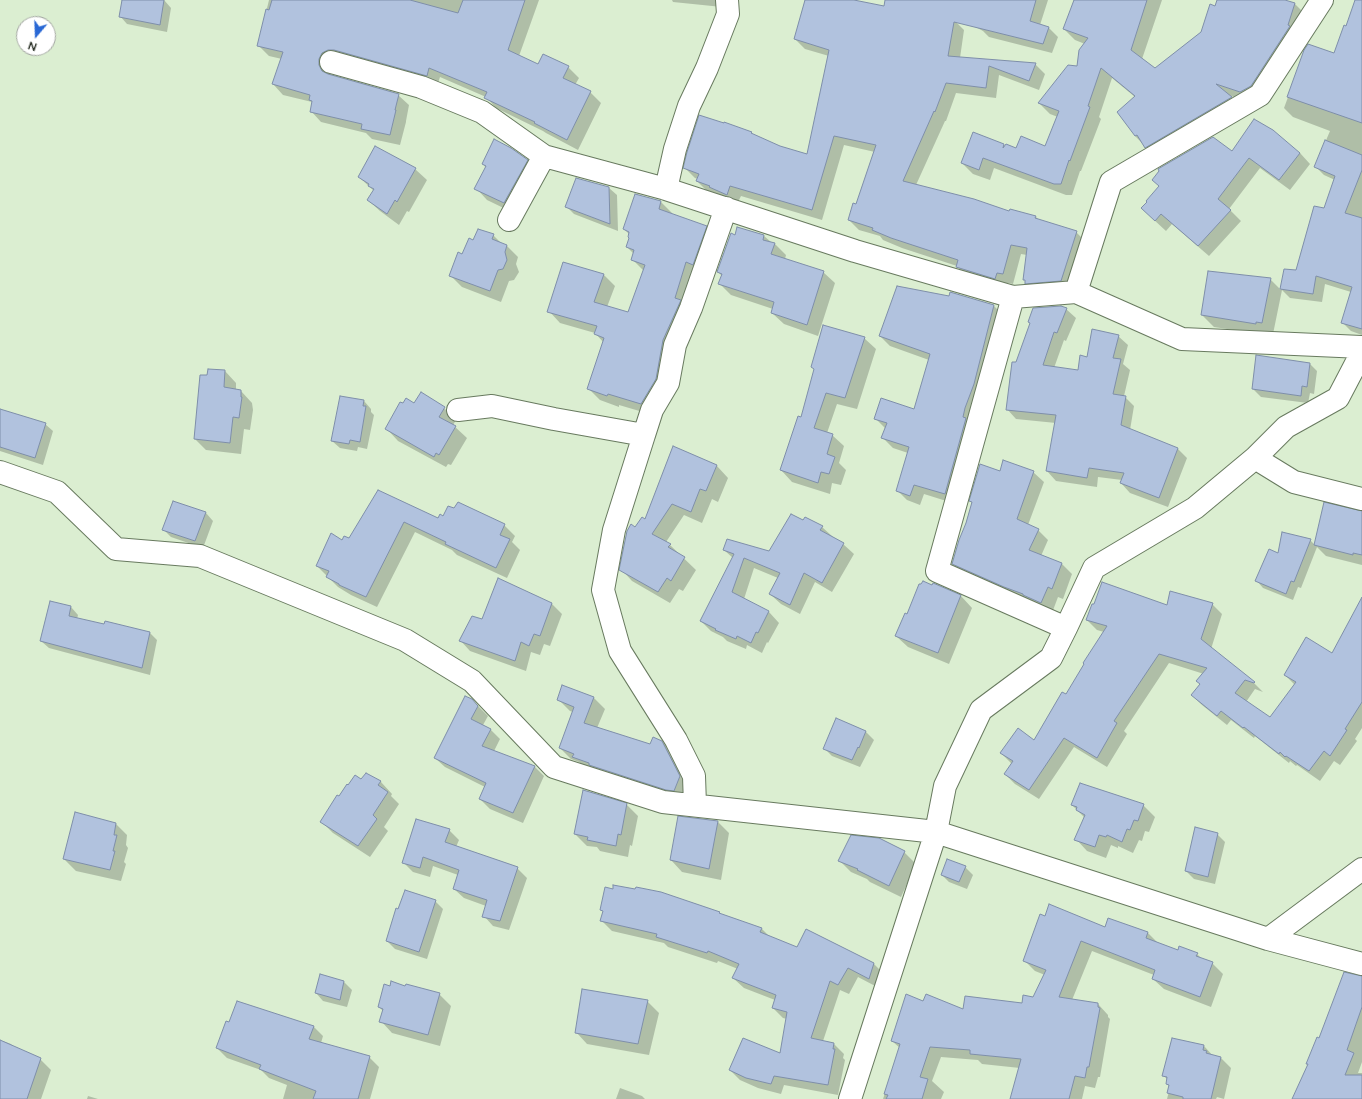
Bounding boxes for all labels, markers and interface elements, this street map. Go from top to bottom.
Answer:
north arrow [16,16,56,56]
text: N [26,39,38,54]

